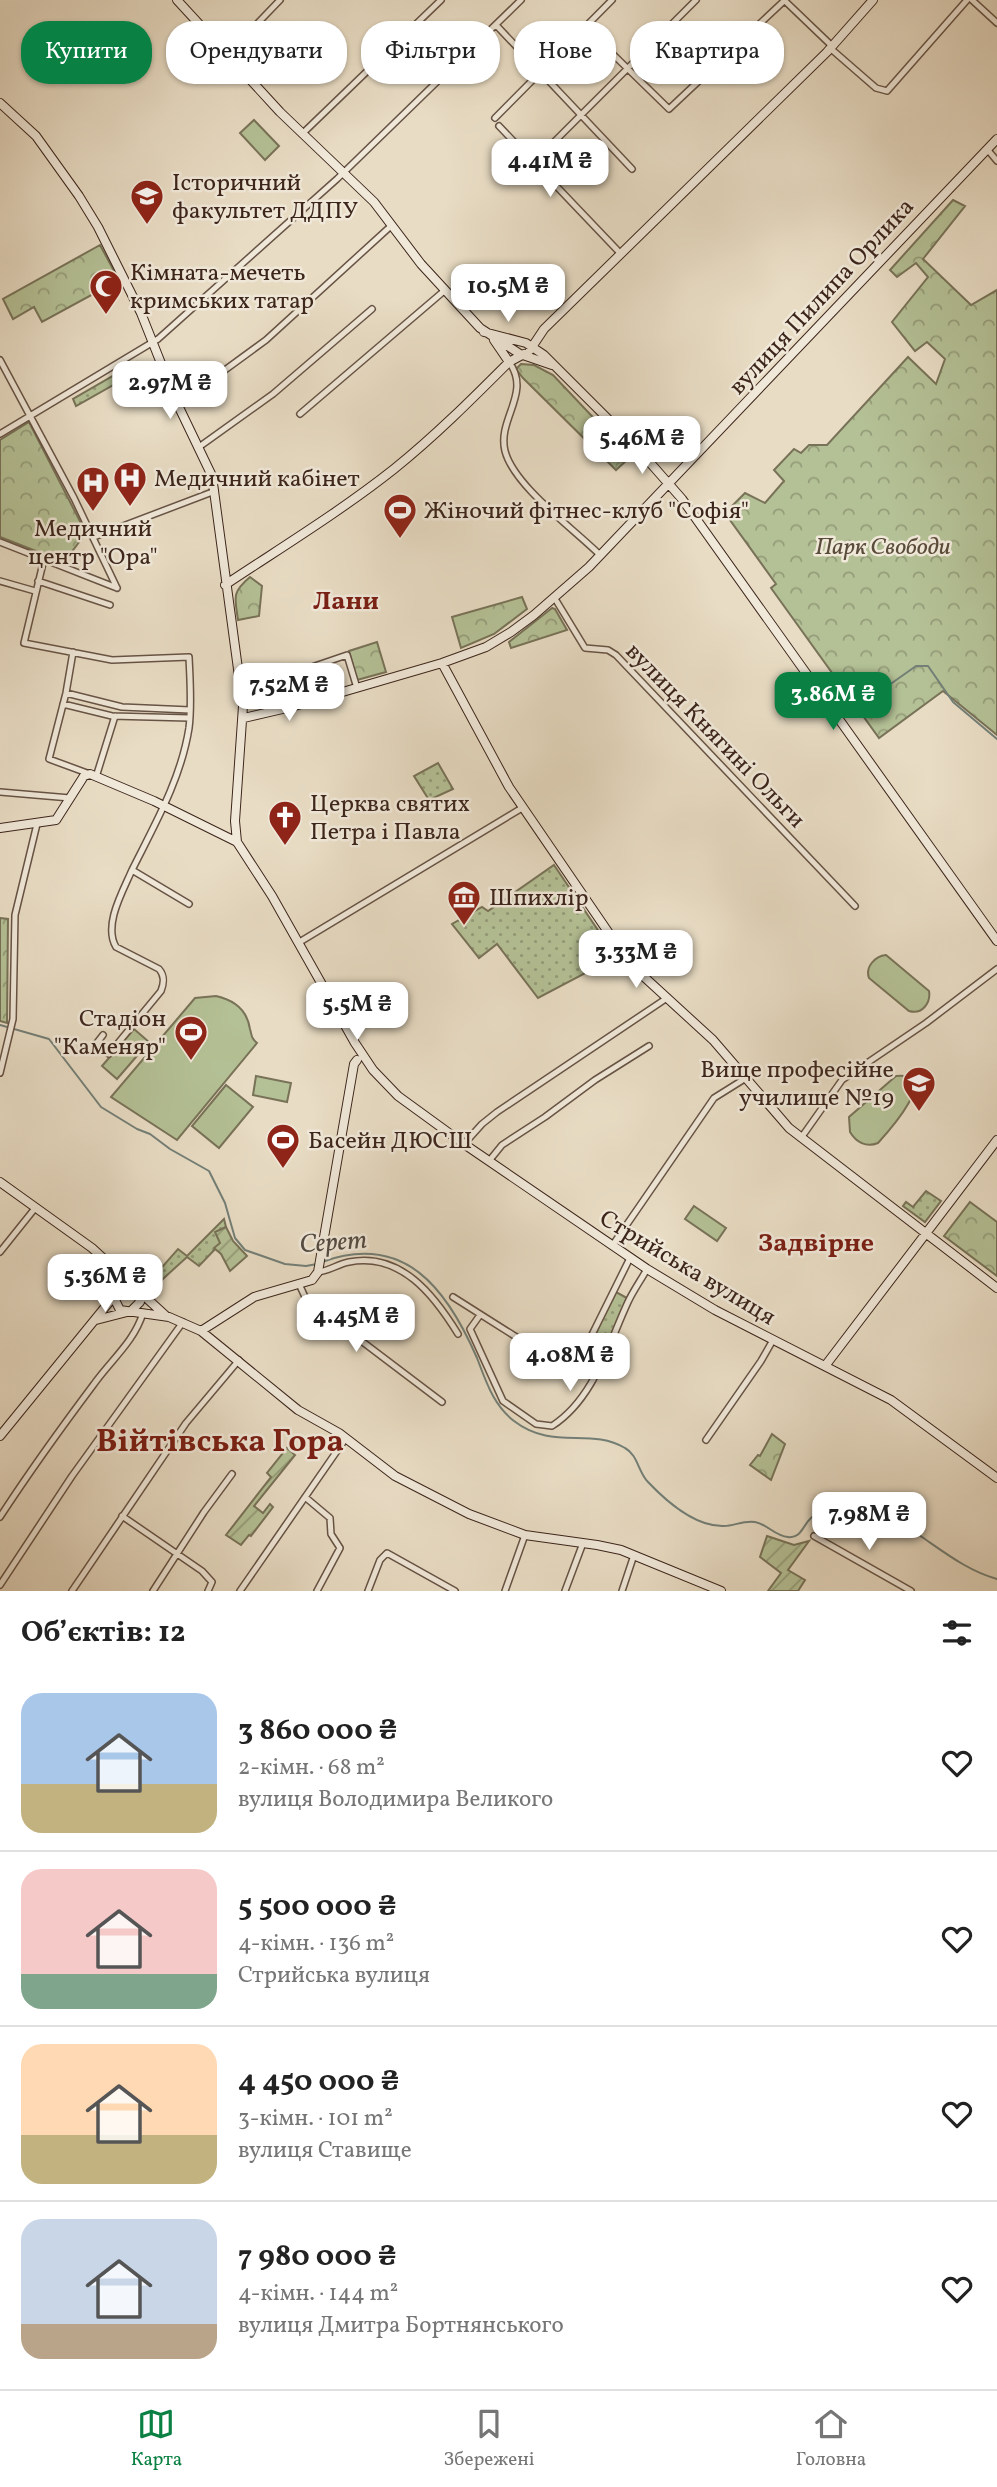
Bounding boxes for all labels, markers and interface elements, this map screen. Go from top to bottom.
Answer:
chip: Купити [21,21,152,84]
chip: Орендувати [166,21,347,84]
chip: Фільтри [361,21,500,84]
chip: Нове [514,21,616,84]
chip: Квартира [630,21,784,84]
pin: 4.41M ₴ [485,140,615,199]
text: 4.41M ₴ [508,146,592,178]
place label: Історичний факультет ДДПУ [172,167,359,229]
school or university icon: Історичний факультет ДДПУ [128,177,166,226]
street label: вулиця Пилипа Орлика [722,191,923,403]
place label: Кімната-мечеть кримських татар [130,257,314,319]
pin: 10.5M ₴ [443,264,573,324]
mosque icon: Кімната-мечеть кримських татар [87,267,125,316]
text: 10.5M ₴ [467,271,549,303]
pin: 2.97M ₴ [105,362,235,421]
text: 2.97M ₴ [128,368,212,400]
pin: 5.46M ₴ [577,416,707,476]
text: 5.46M ₴ [599,423,685,455]
hospital icon: Медичний кабінет [111,459,149,508]
place label: Медичний кабінет [154,463,360,497]
hospital icon: Медичний центр "Ора" [74,464,112,513]
sports icon: Жіночий фітнес-клуб "Софія" [381,491,419,540]
place label: Жіночий фітнес-клуб "Софія" [424,495,749,529]
place label: Медичний центр "Ора" [28,513,158,575]
park label: Парк Свободи [815,531,951,565]
district label: Лани [313,584,379,620]
street label: вулиця Княгині Ольги [617,636,812,837]
pin: 7.52M ₴ [224,664,354,723]
text: 7.52M ₴ [249,670,329,702]
pin: 3.86M ₴ [768,672,898,732]
text: 3.86M ₴ [791,679,875,711]
place label: Церква святих Петра і Павла [310,788,470,850]
church icon: Церква святих Петра і Павла [266,798,304,847]
museum icon: Шпихлір [445,878,483,927]
place label: Шпихлір [489,882,588,916]
pin: 3.33M ₴ [571,930,701,990]
text: 3.33M ₴ [595,937,677,969]
pin: 5.5M ₴ [300,982,414,1042]
text: 5.5M ₴ [322,989,392,1021]
place label: Стадіон "Каменяр" [54,1003,166,1065]
sports icon: Стадіон "Каменяр" [172,1013,210,1062]
place label: Вище професійне училище №19 [700,1054,894,1116]
school or university icon: Вище професійне училище №19 [900,1064,938,1113]
sports icon: Басейн ДЮСШ [264,1121,302,1170]
place label: Басейн ДЮСШ [308,1125,473,1159]
street label: Стрийська вулиця [592,1203,782,1335]
water label: Серет [298,1223,368,1263]
district label: Задвірне [758,1226,874,1262]
pin: 5.36M ₴ [40,1254,170,1314]
text: 5.36M ₴ [64,1261,146,1293]
pin: 4.45M ₴ [291,1294,421,1354]
text: 4.45M ₴ [313,1301,399,1333]
pin: 4.08M ₴ [505,1334,635,1393]
text: 4.08M ₴ [526,1340,614,1372]
district label: Війтівська Гора [96,1421,344,1465]
pin: 7.98M ₴ [804,1492,934,1552]
text: 7.98M ₴ [828,1499,910,1531]
text: Об’єктів: 12 [21,1612,186,1654]
icon: filters [938,1614,976,1652]
text: 3 860 000 ₴ [238,1710,397,1752]
icon: home [77,1721,161,1805]
icon: heart [938,1744,976,1782]
text: 2-кімн. · 68 m² [238,1752,385,1784]
text: вулиця Володимира Великого [238,1784,553,1816]
text: 5 500 000 ₴ [238,1886,397,1928]
icon: home [77,1897,161,1981]
icon: heart [938,1920,976,1958]
text: 4-кімн. · 136 m² [238,1928,394,1960]
text: Стрийська вулиця [238,1960,430,1992]
text: 4 450 000 ₴ [238,2061,399,2103]
icon: home [77,2072,161,2156]
icon: heart [938,2095,976,2133]
text: 3-кімн. · 101 m² [238,2103,393,2135]
text: вулиця Ставище [238,2135,412,2167]
text: 7 980 000 ₴ [238,2236,397,2278]
icon: home [77,2247,161,2331]
icon: heart [938,2270,976,2308]
text: 4-кімн. · 144 m² [238,2278,398,2310]
text: вулиця Дмитра Бортнянського [238,2310,564,2342]
tab: Карта [131,2405,182,2473]
tab: Збережені [444,2405,534,2473]
tab: Головна [796,2405,866,2473]

